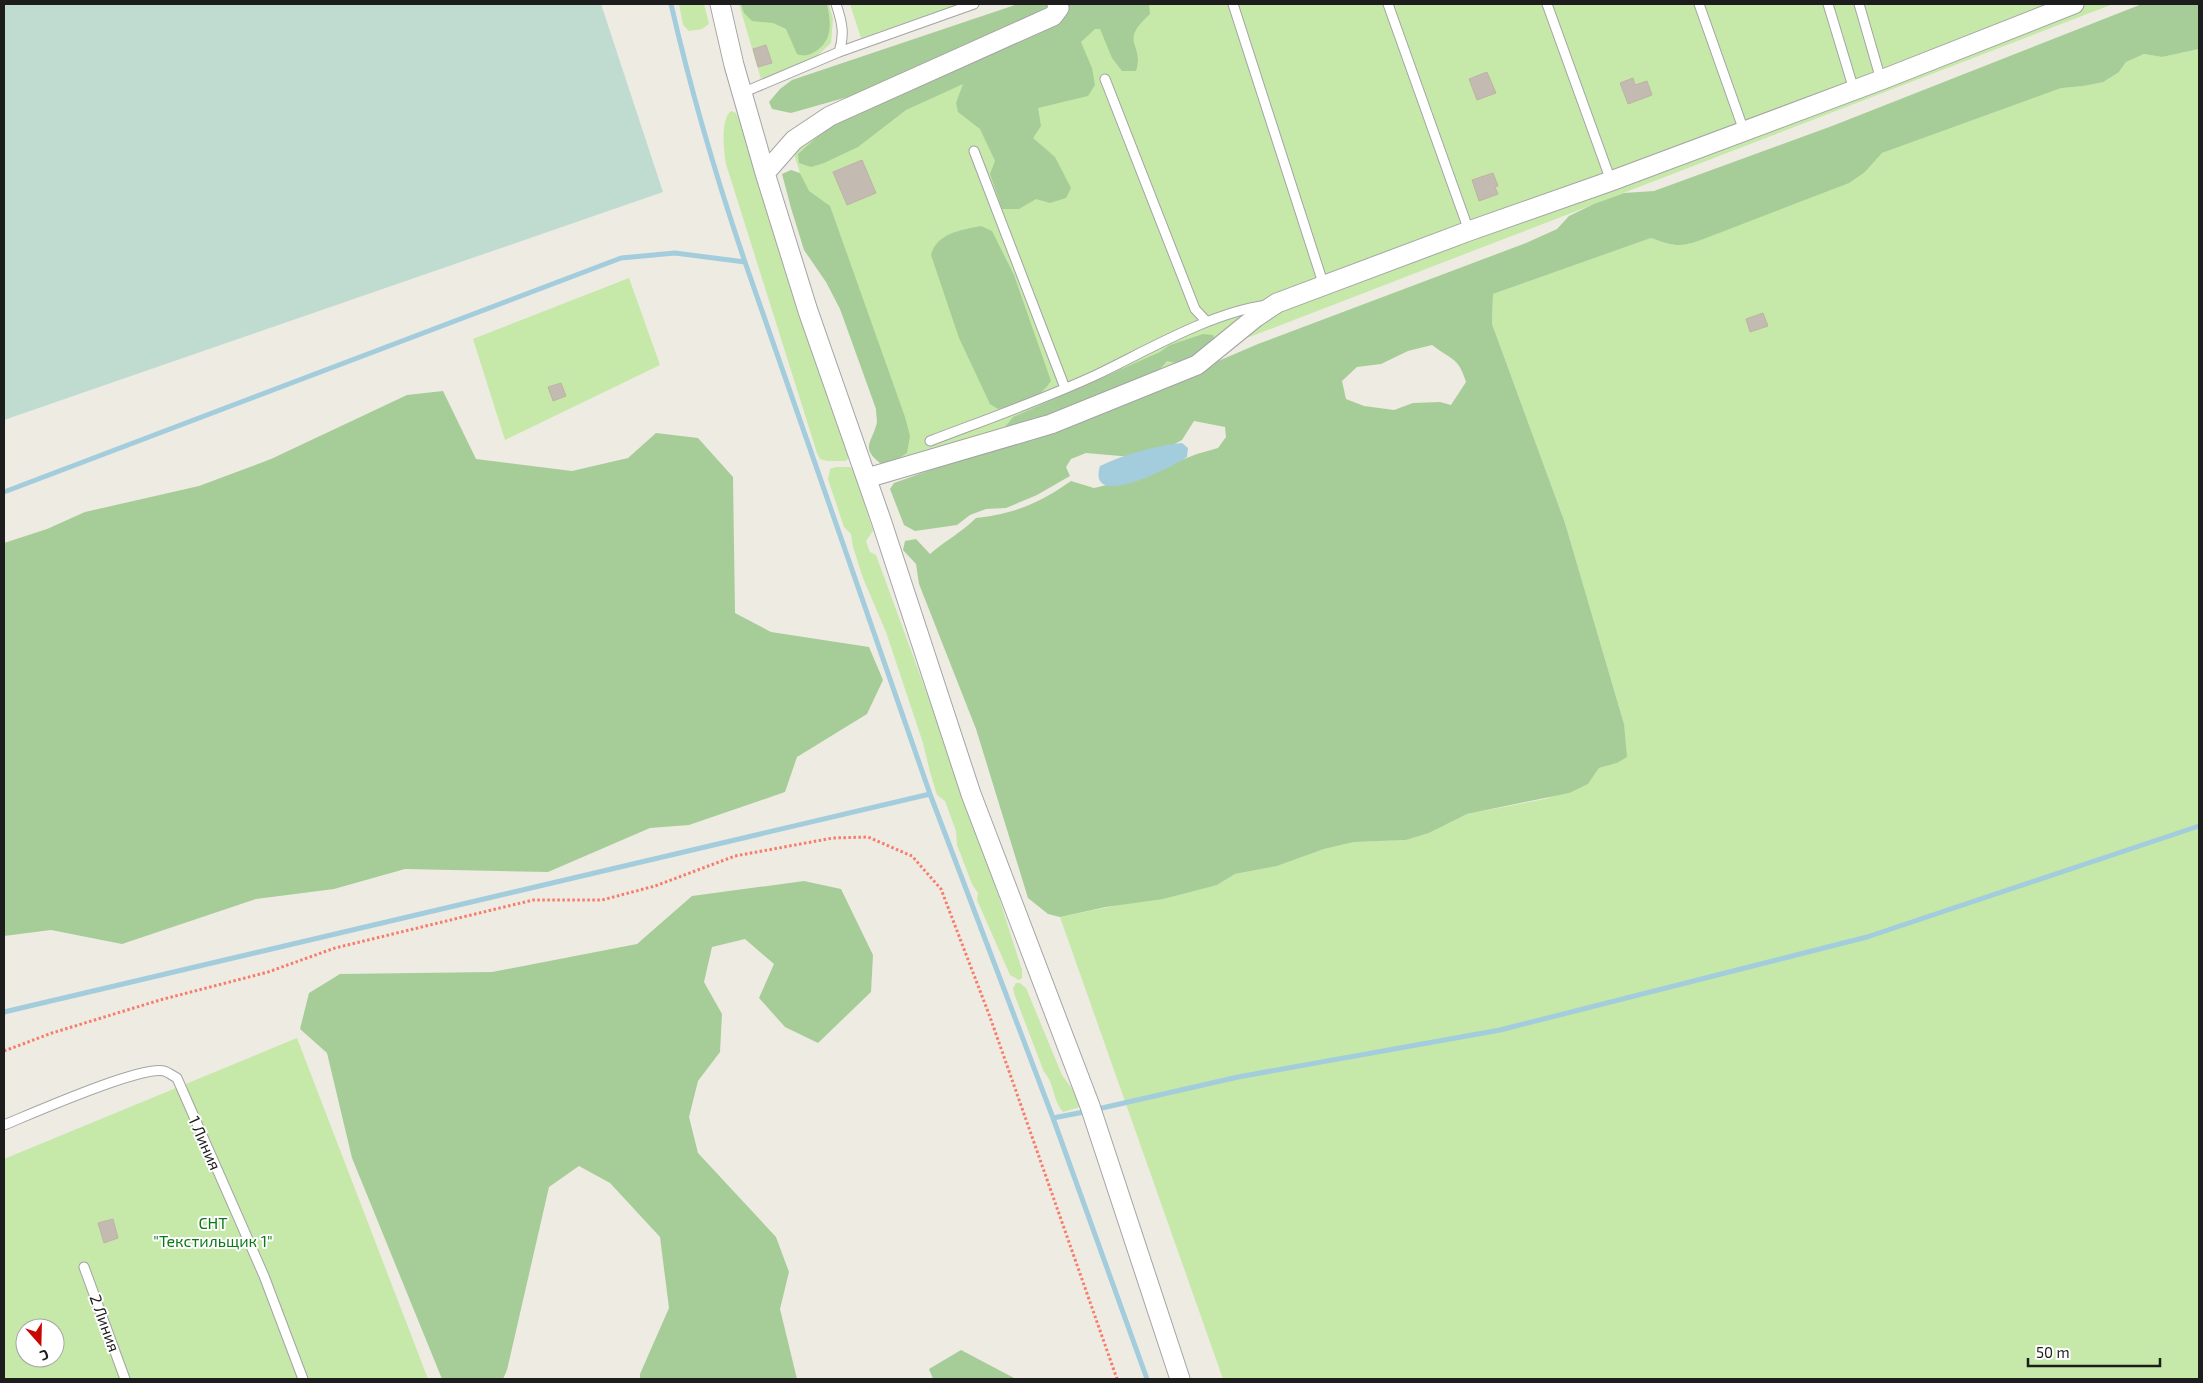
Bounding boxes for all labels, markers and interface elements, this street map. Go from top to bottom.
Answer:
street label: 1 Линия [185,1113,226,1173]
park label: СНТ "Текстильщик 1" [153,1213,273,1250]
street label: 2 Линия [86,1291,125,1354]
north arrow [15,1318,65,1368]
scale bar [2028,1336,2160,1368]
text: 50 m [2036,1343,2070,1361]
text: С [38,1346,51,1365]

